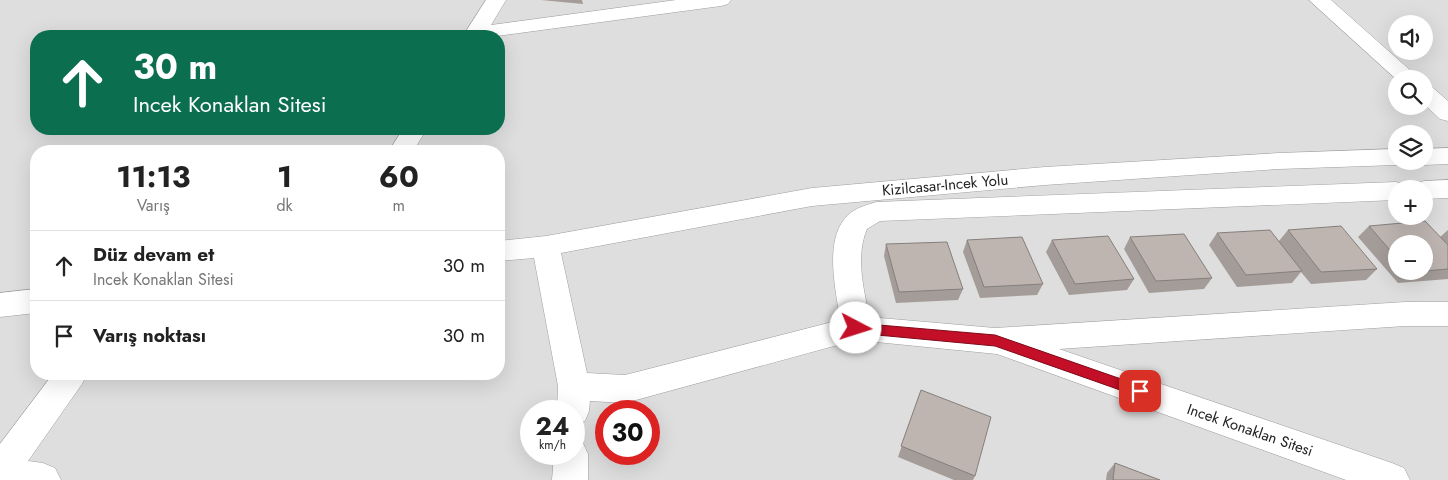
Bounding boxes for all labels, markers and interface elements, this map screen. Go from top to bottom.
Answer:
map controls [1388,15,1433,280]
button: sound [1388,15,1433,60]
text: 30 m [133,42,217,92]
icon: ahead [50,50,115,115]
button: search [1388,70,1433,115]
text: Incek Konaklan Sitesi [133,88,326,120]
button: layers [1388,125,1433,170]
text: 11:13 [116,155,190,198]
text: 1 [277,155,292,198]
text: 60 [379,155,419,198]
street label: Kizilcasar-Incek Yolu [881,169,1009,201]
button: + [1388,180,1433,225]
text: Varış [137,194,170,217]
text: dk [276,194,293,217]
text: m [393,194,405,217]
button: − [1388,235,1433,280]
text: Düz devam et [93,241,214,268]
icon: ahead [50,252,78,280]
text: 30 m [443,252,485,279]
text: Incek Konaklan Sitesi [93,268,234,291]
position arrow [829,301,881,353]
icon: arrive [50,322,78,350]
text: Varış noktası [93,322,206,349]
text: 30 m [443,322,485,349]
pin [1119,370,1161,412]
icon: arrive [1126,377,1154,405]
street label: Incek Konaklan Sitesi [1184,398,1316,462]
speed limit sign: 30 [595,400,660,465]
text: 24 [536,408,569,444]
text: km/h [539,436,566,454]

